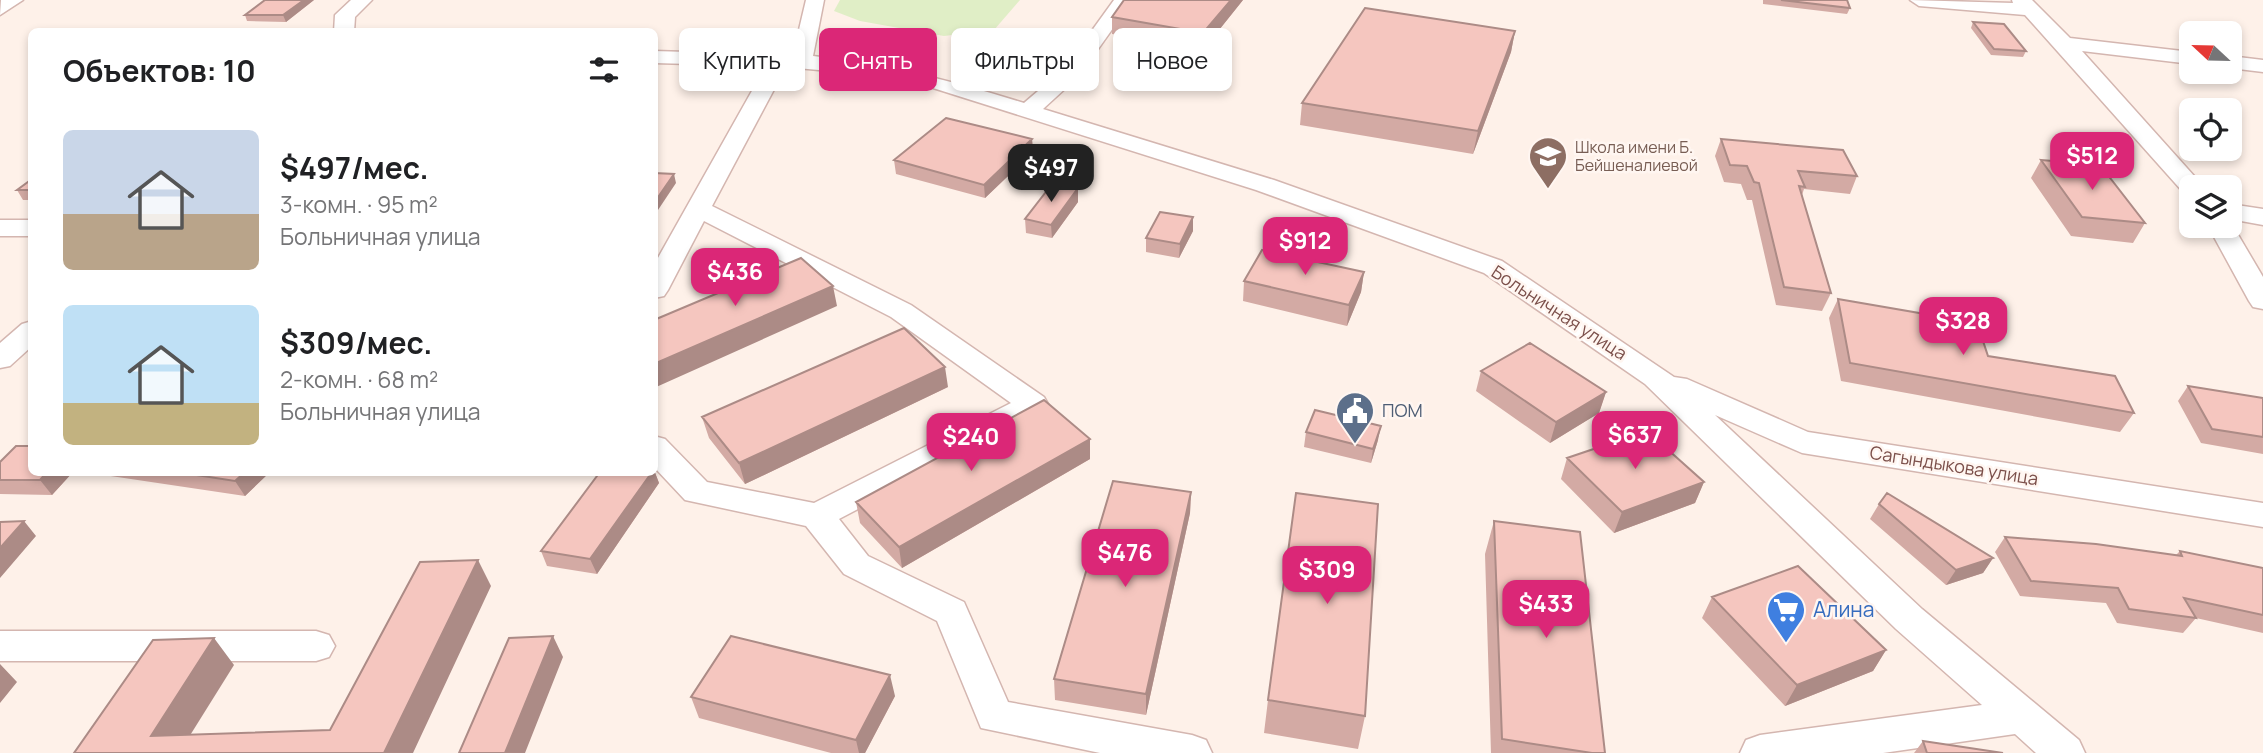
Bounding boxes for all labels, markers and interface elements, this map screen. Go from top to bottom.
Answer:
north arrow [2179,21,2242,84]
map controls [2179,21,2242,238]
chip: Купить [679,28,805,91]
chip: Снять [819,28,937,91]
chip: Фильтры [951,28,1099,91]
chip: Новое [1113,28,1232,91]
text: Объектов: 10 [63,50,256,91]
icon: filters [585,51,623,89]
button: locate [2179,98,2242,161]
pin: $512 [2051,132,2133,192]
school or university icon: Школа имени Б. Бейшеналиевой [1527,135,1569,190]
place label: Школа имени Б. Бейшеналиевой [1575,136,1698,176]
text: $512 [2066,139,2118,171]
pin: $497 [1010,144,1092,204]
text: $497/мес. [280,147,429,188]
text: $497 [1024,151,1078,183]
icon: home [119,158,203,242]
button: layers [2179,175,2242,238]
text: 3-комн. · 95 m² [280,188,438,220]
pin: $912 [1264,218,1346,277]
text: Больничная улица [280,220,481,252]
text: $912 [1279,224,1331,256]
pin: $436 [694,248,776,308]
text: $436 [707,255,763,287]
street label: Больничная улица [1487,259,1632,365]
pin: $328 [1922,298,2004,357]
text: $328 [1935,304,1991,336]
text: $309/мес. [280,322,432,363]
icon: home [119,333,203,417]
text: 2-комн. · 68 m² [280,363,438,395]
public building icon: ПОМ [1334,390,1376,445]
text: Больничная улица [280,395,481,427]
place label: ПОМ [1382,398,1423,422]
pin: $637 [1594,412,1676,471]
pin: $240 [930,414,1012,473]
text: $637 [1608,418,1662,450]
text: $240 [943,420,999,452]
street label: Сагындыкова улица [1868,440,2040,490]
pin: $476 [1084,530,1166,589]
text: $476 [1097,536,1153,568]
pin: $309 [1286,546,1368,606]
text: $309 [1298,553,1356,585]
pin: $433 [1505,580,1587,640]
text: $433 [1518,587,1574,619]
supermarket icon: Алина [1765,589,1807,644]
place label: Алина [1813,595,1874,623]

